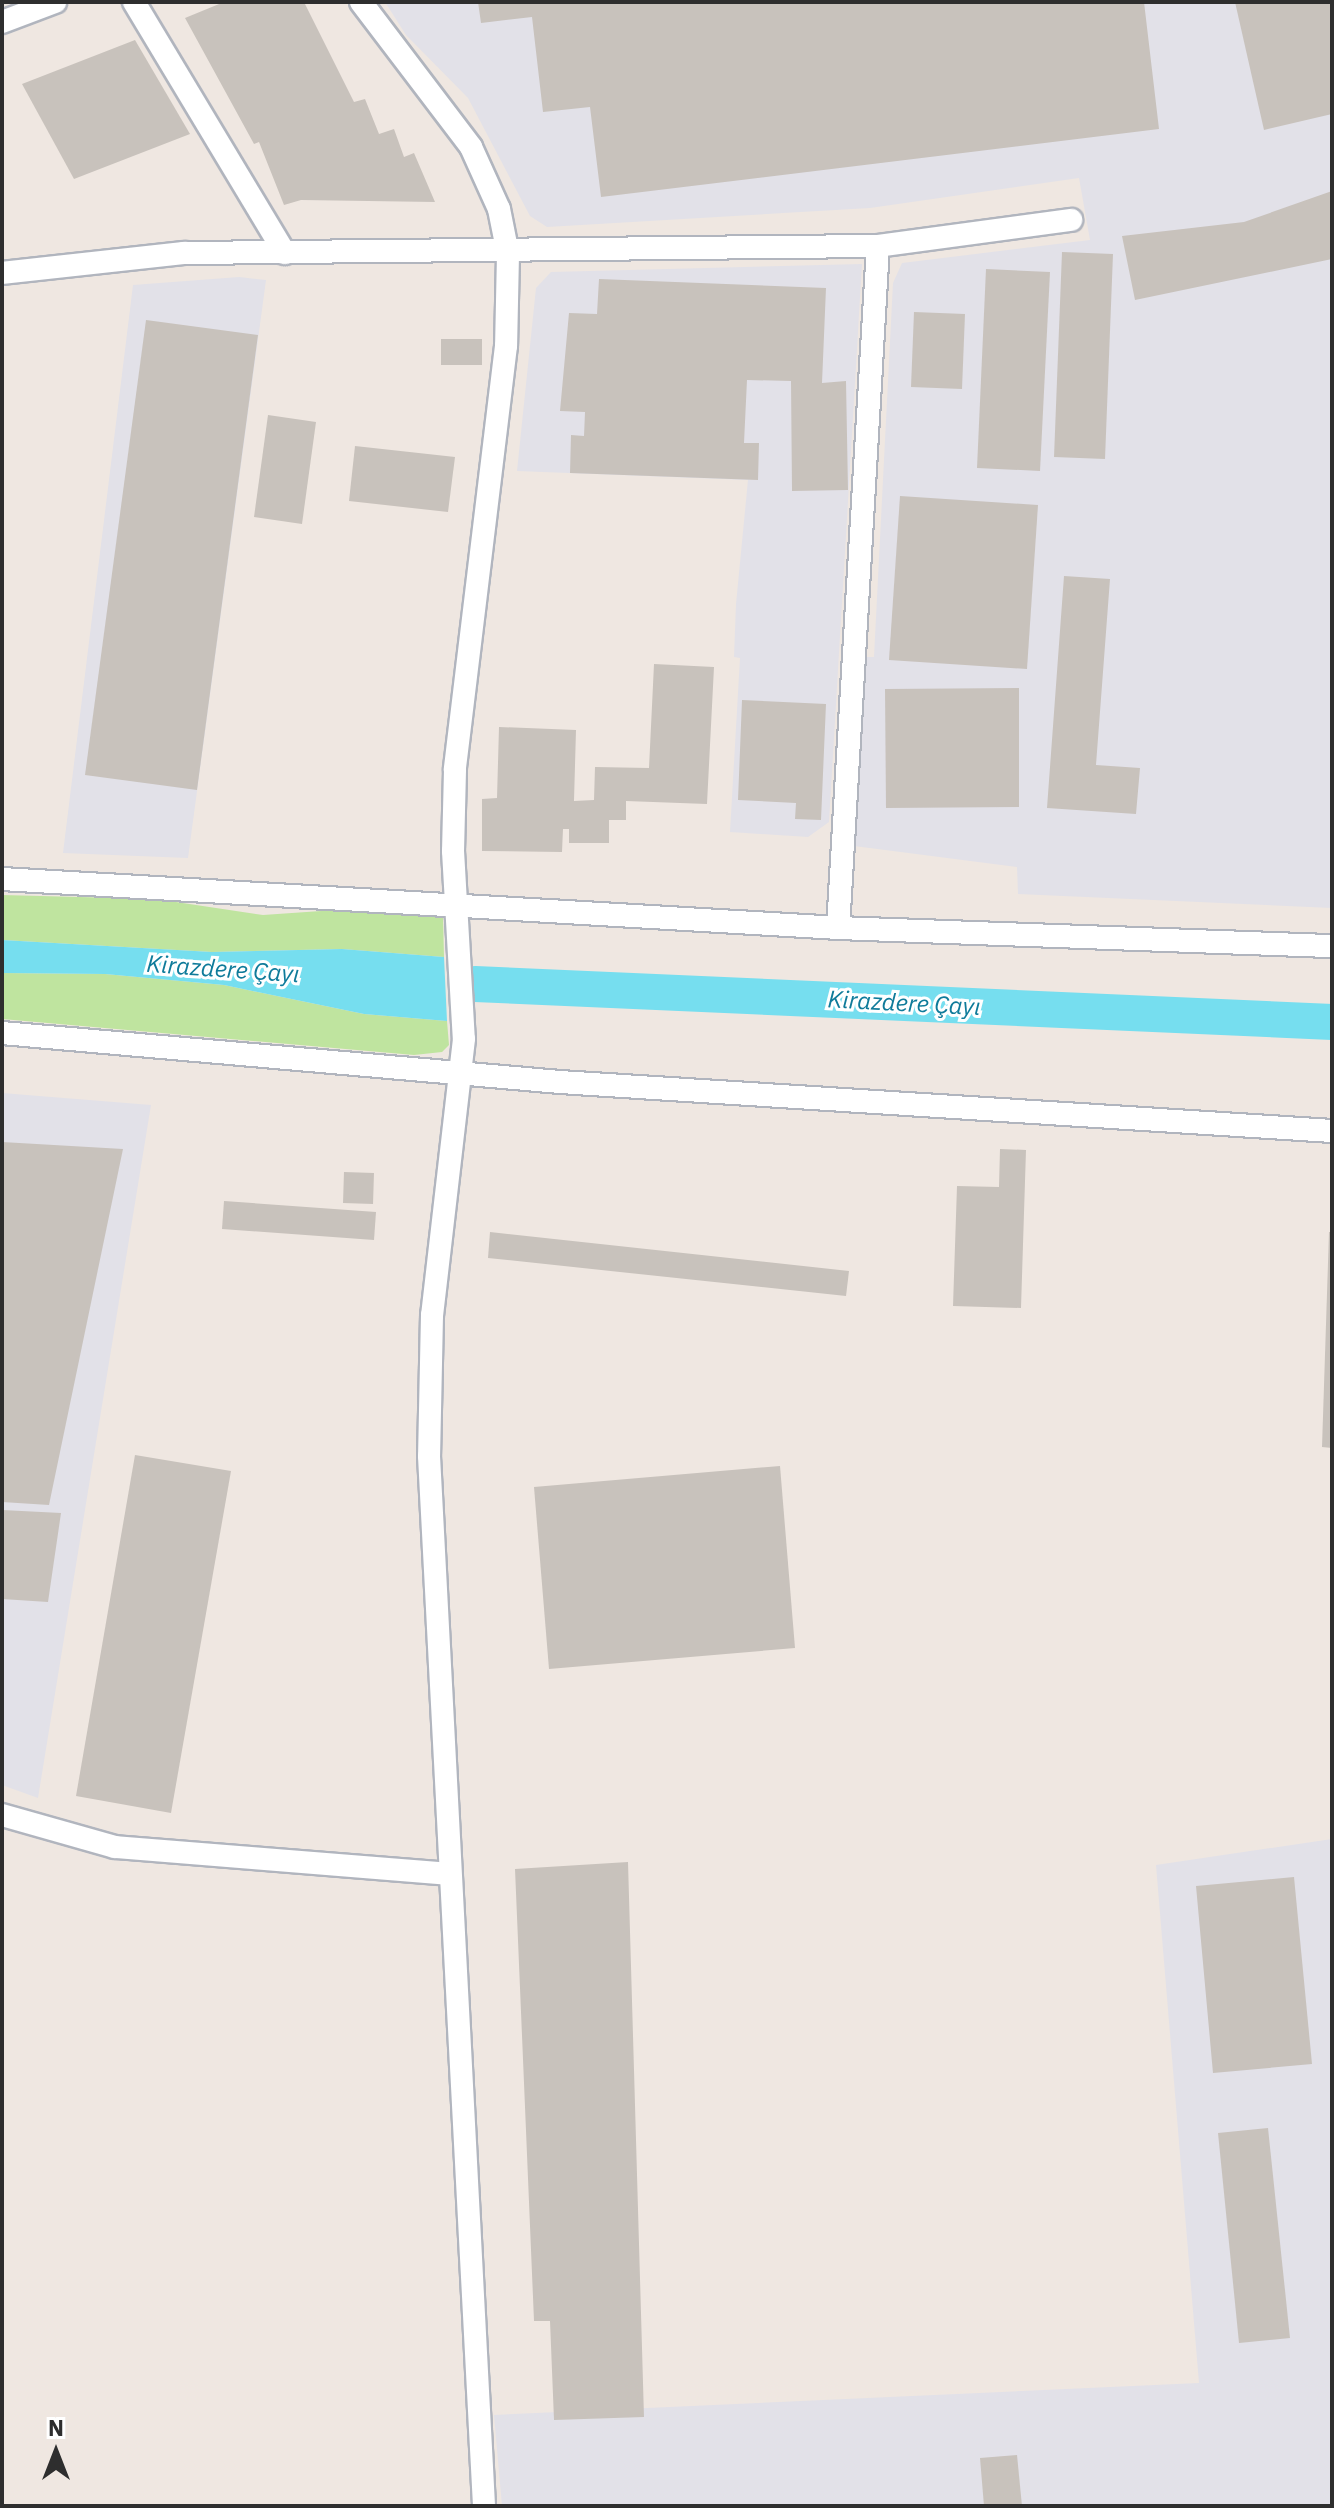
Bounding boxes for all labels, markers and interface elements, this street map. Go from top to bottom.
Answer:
water label: Kirazdere Çayı [146,949,300,989]
water label: Kirazdere Çayı [827,985,981,1021]
north arrow [16,2412,96,2492]
text: N [48,2413,64,2442]

